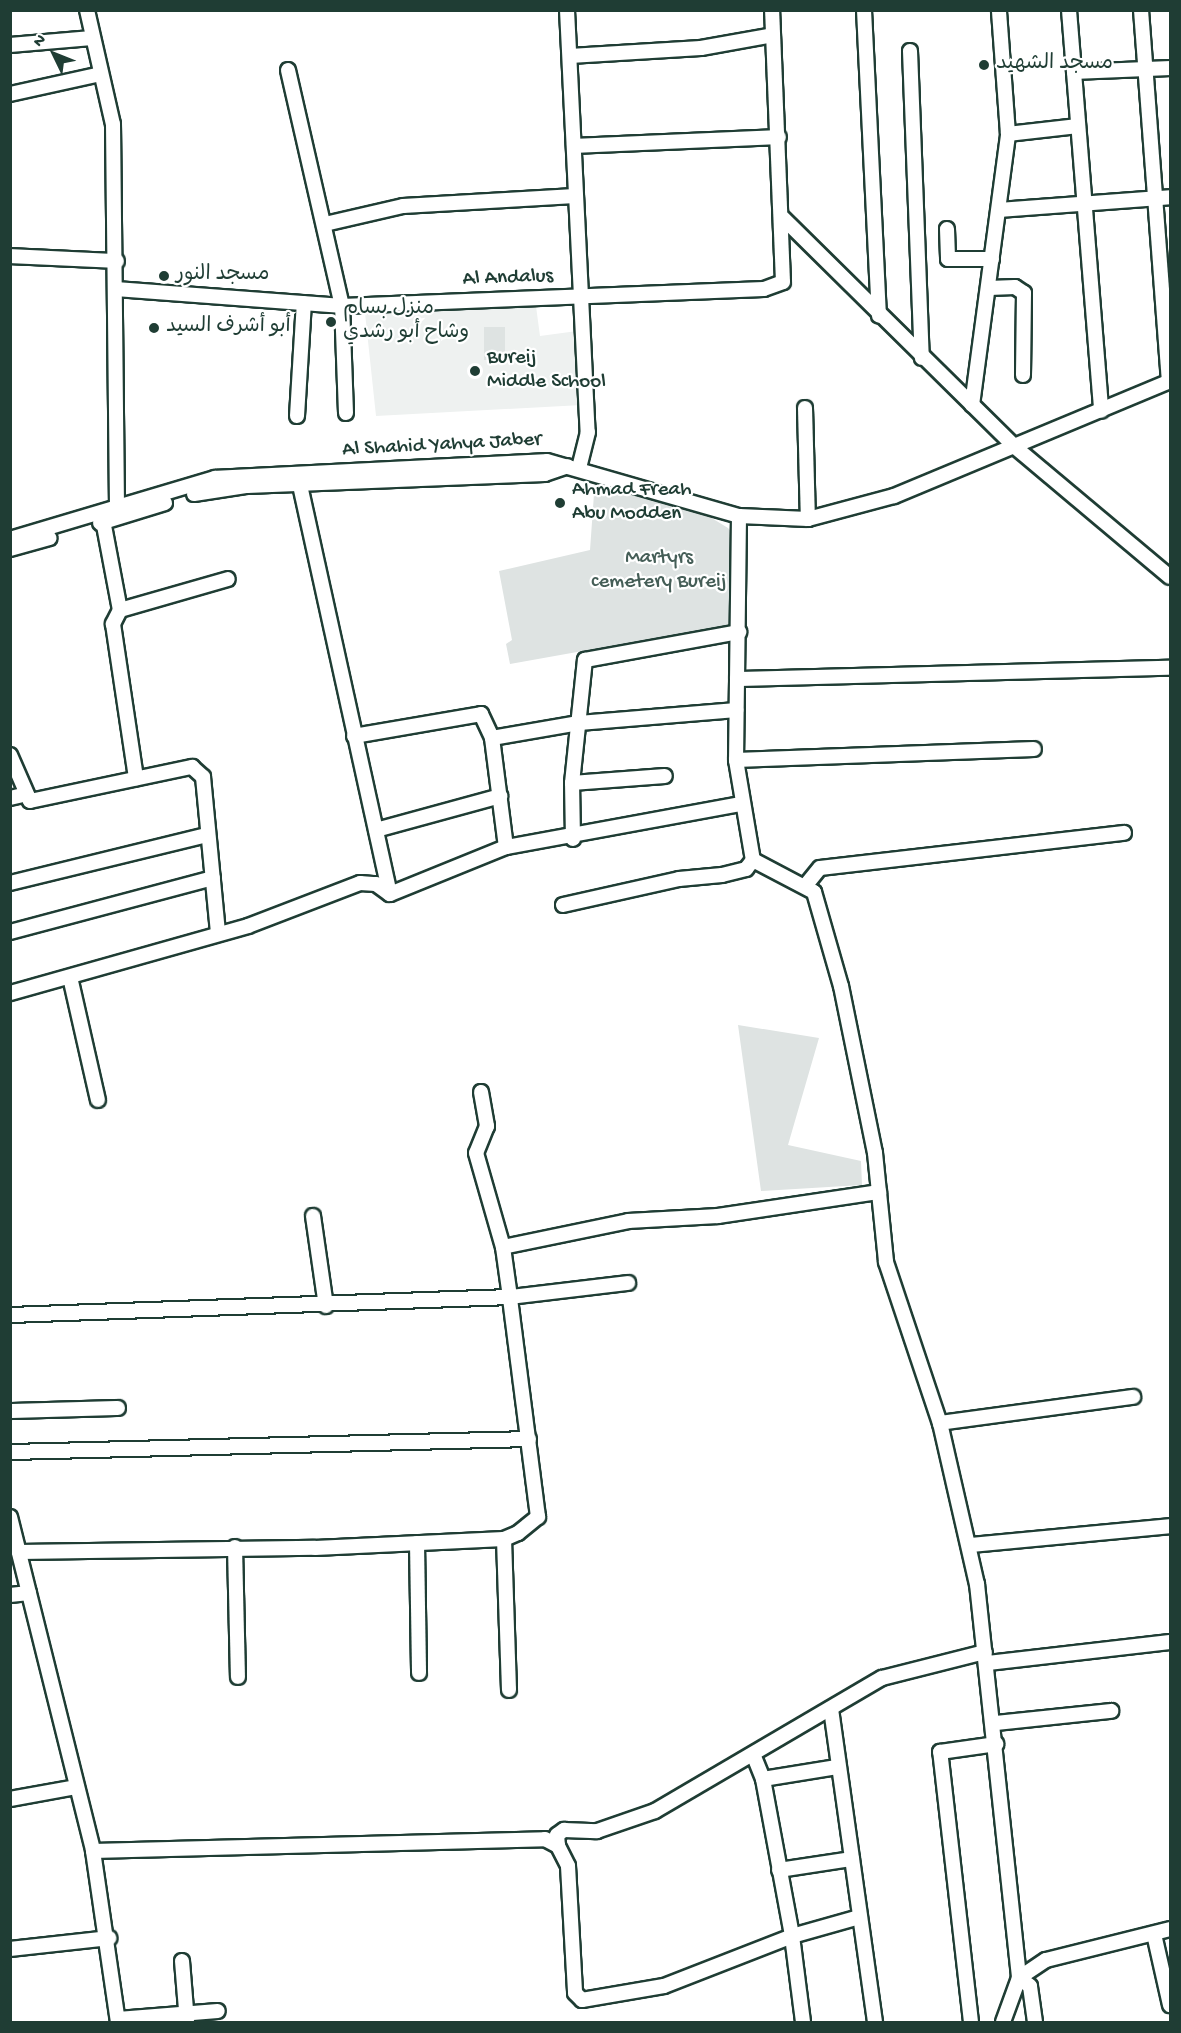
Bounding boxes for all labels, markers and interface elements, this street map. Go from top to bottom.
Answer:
north arrow [24,24,84,84]
text: N [30,31,51,52]
place label: مسجد الشهيد [996,52,1113,78]
marker: مسجد الشهيد [977,58,991,72]
place label: مسجد النور [176,263,269,289]
street label: Al Andalus [462,265,554,293]
marker: مسجد النور [157,269,171,283]
place label: منزل بسام وشاح أبو رشدي [343,297,469,347]
place label: أبو أشرف السيد [166,315,291,341]
marker: منزل بسام وشاح أبو رشدي [324,315,338,329]
marker: أبو أشرف السيد [147,321,161,335]
place label: Bureij Middle School [487,346,606,396]
marker: Bureij Middle School [468,364,482,378]
street label: Al Shahid Yahya Jaber [342,428,542,464]
place label: Ahmad Freah Abu Modden [572,478,691,528]
marker: Ahmad Freah Abu Modden [553,496,567,510]
park label: Martyrs cemetery Bureij [591,546,727,596]

